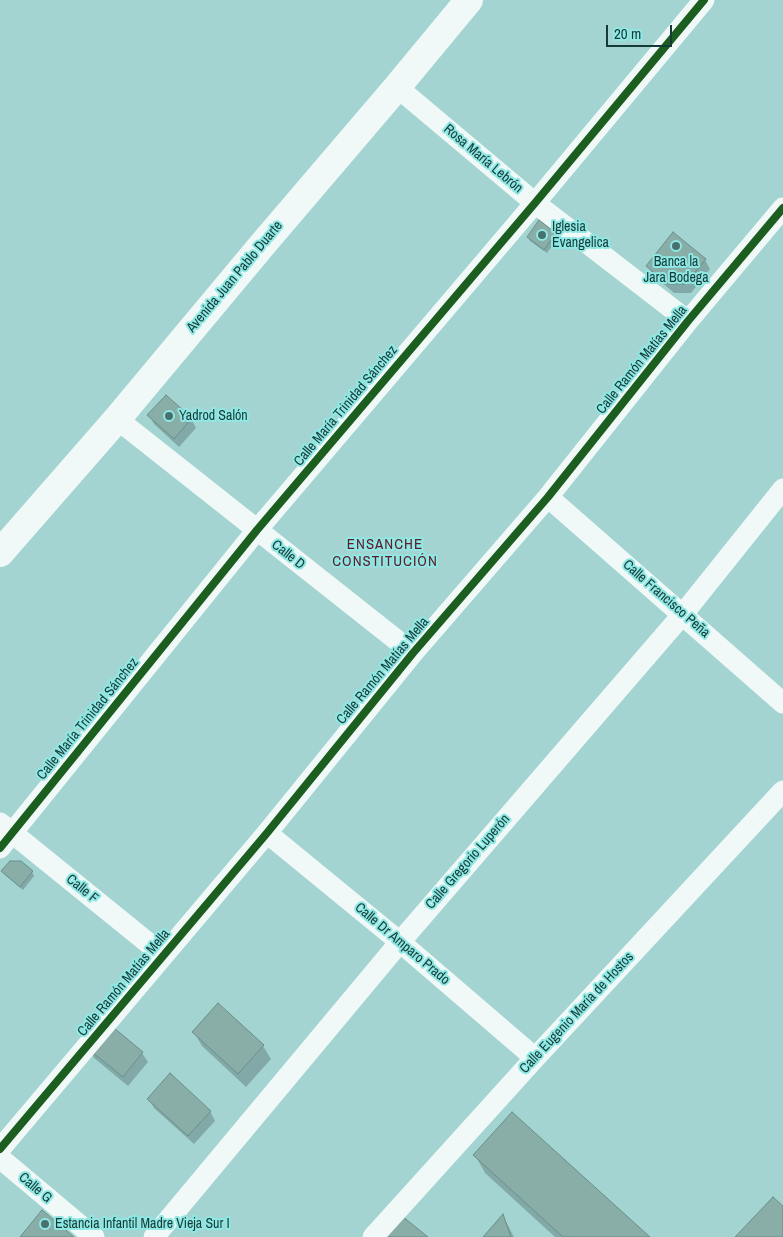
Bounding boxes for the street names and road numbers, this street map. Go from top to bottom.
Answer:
street label: Rosa María Lebrón [440,121,526,197]
street label: Avenida Juan Pablo Duarte [184,218,286,336]
street label: Calle Ramón Matías Mella [593,302,691,418]
street label: Calle María Trinidad Sánchez [291,342,401,470]
street label: Calle D [268,537,308,573]
street label: Calle Francisco Peña [619,557,713,641]
street label: Calle Ramón Matías Mella [333,614,433,728]
street label: Calle María Trinidad Sánchez [34,655,142,783]
street label: Calle Gregorio Luperón [422,811,514,913]
street label: Calle F [63,871,101,907]
street label: Calle Dr Amparo Prado [351,899,453,989]
street label: Calle Ramón Matías Mella [74,926,174,1040]
street label: Calle Eugenio María de Hostos [516,949,638,1077]
street label: Calle G [15,1169,55,1207]

